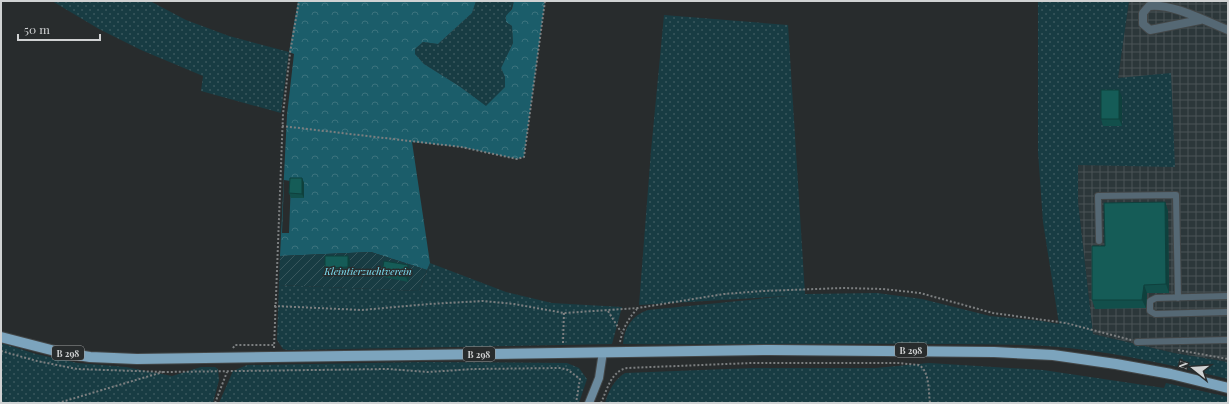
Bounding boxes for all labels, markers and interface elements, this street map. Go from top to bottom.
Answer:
scale bar [18,16,100,42]
text: 50 m [24,21,50,37]
park label: Kleintierzuchtverein [323,264,412,278]
road number: B 298 [895,343,927,357]
road number: B 298 [52,346,84,360]
road number: B 298 [463,347,495,361]
north arrow [1173,348,1213,388]
text: N [1175,359,1191,371]

